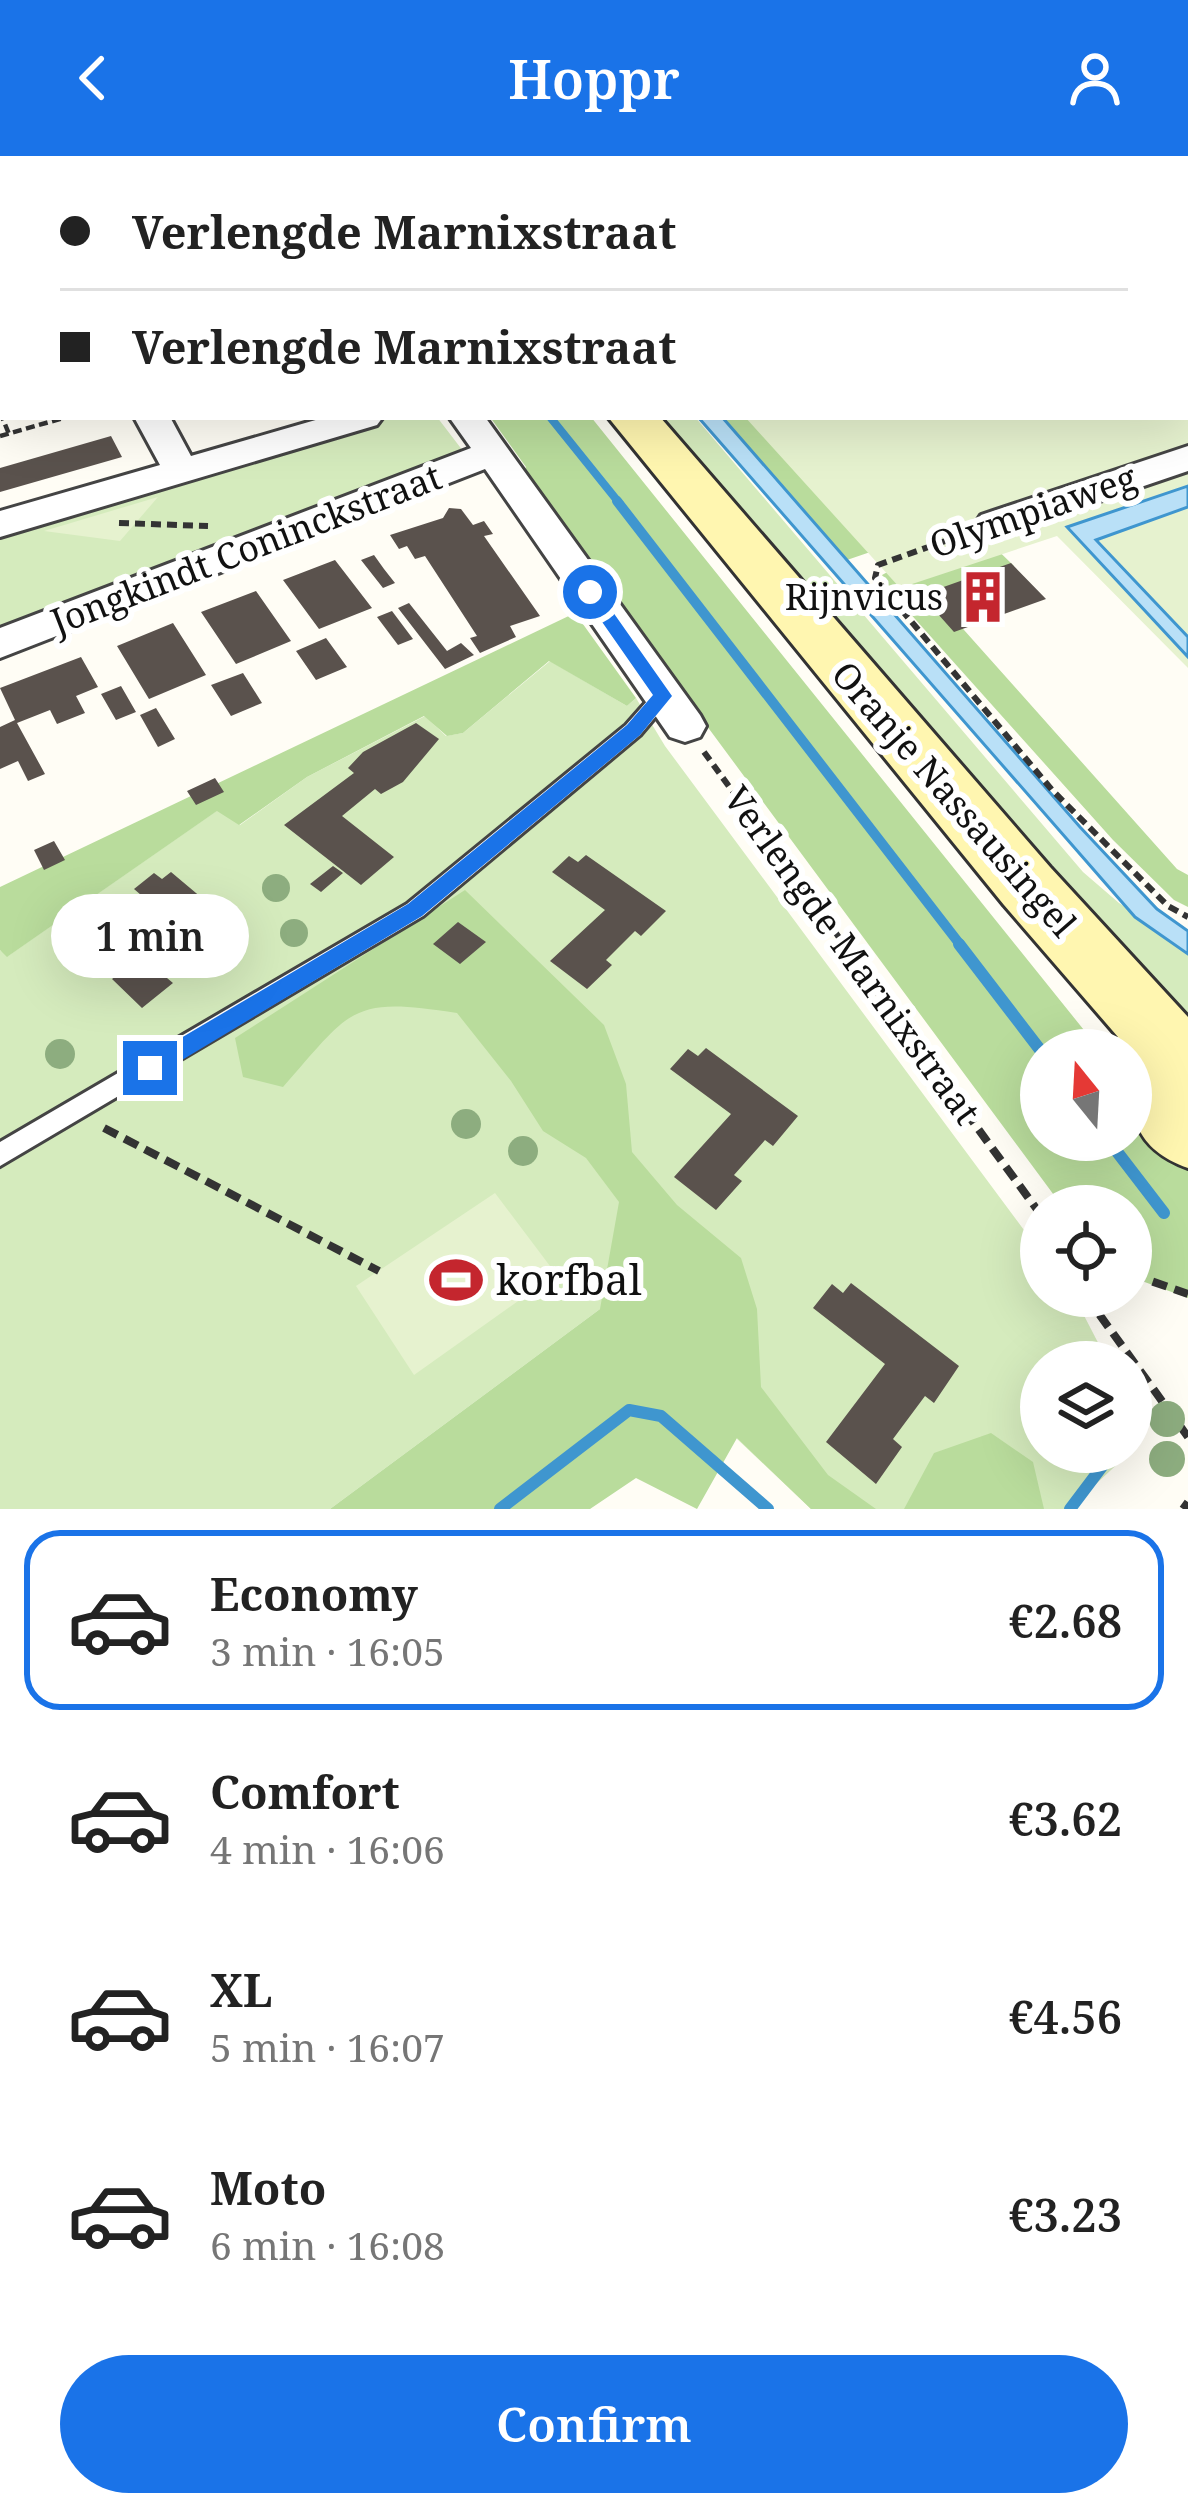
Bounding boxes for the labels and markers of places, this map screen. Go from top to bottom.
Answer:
building icon: Rijnvicus [954,568,1012,626]
place label: Rijnvicus [785,572,943,621]
place label: korfbal [496,1250,642,1307]
sports icon: korfbal [427,1251,485,1309]

